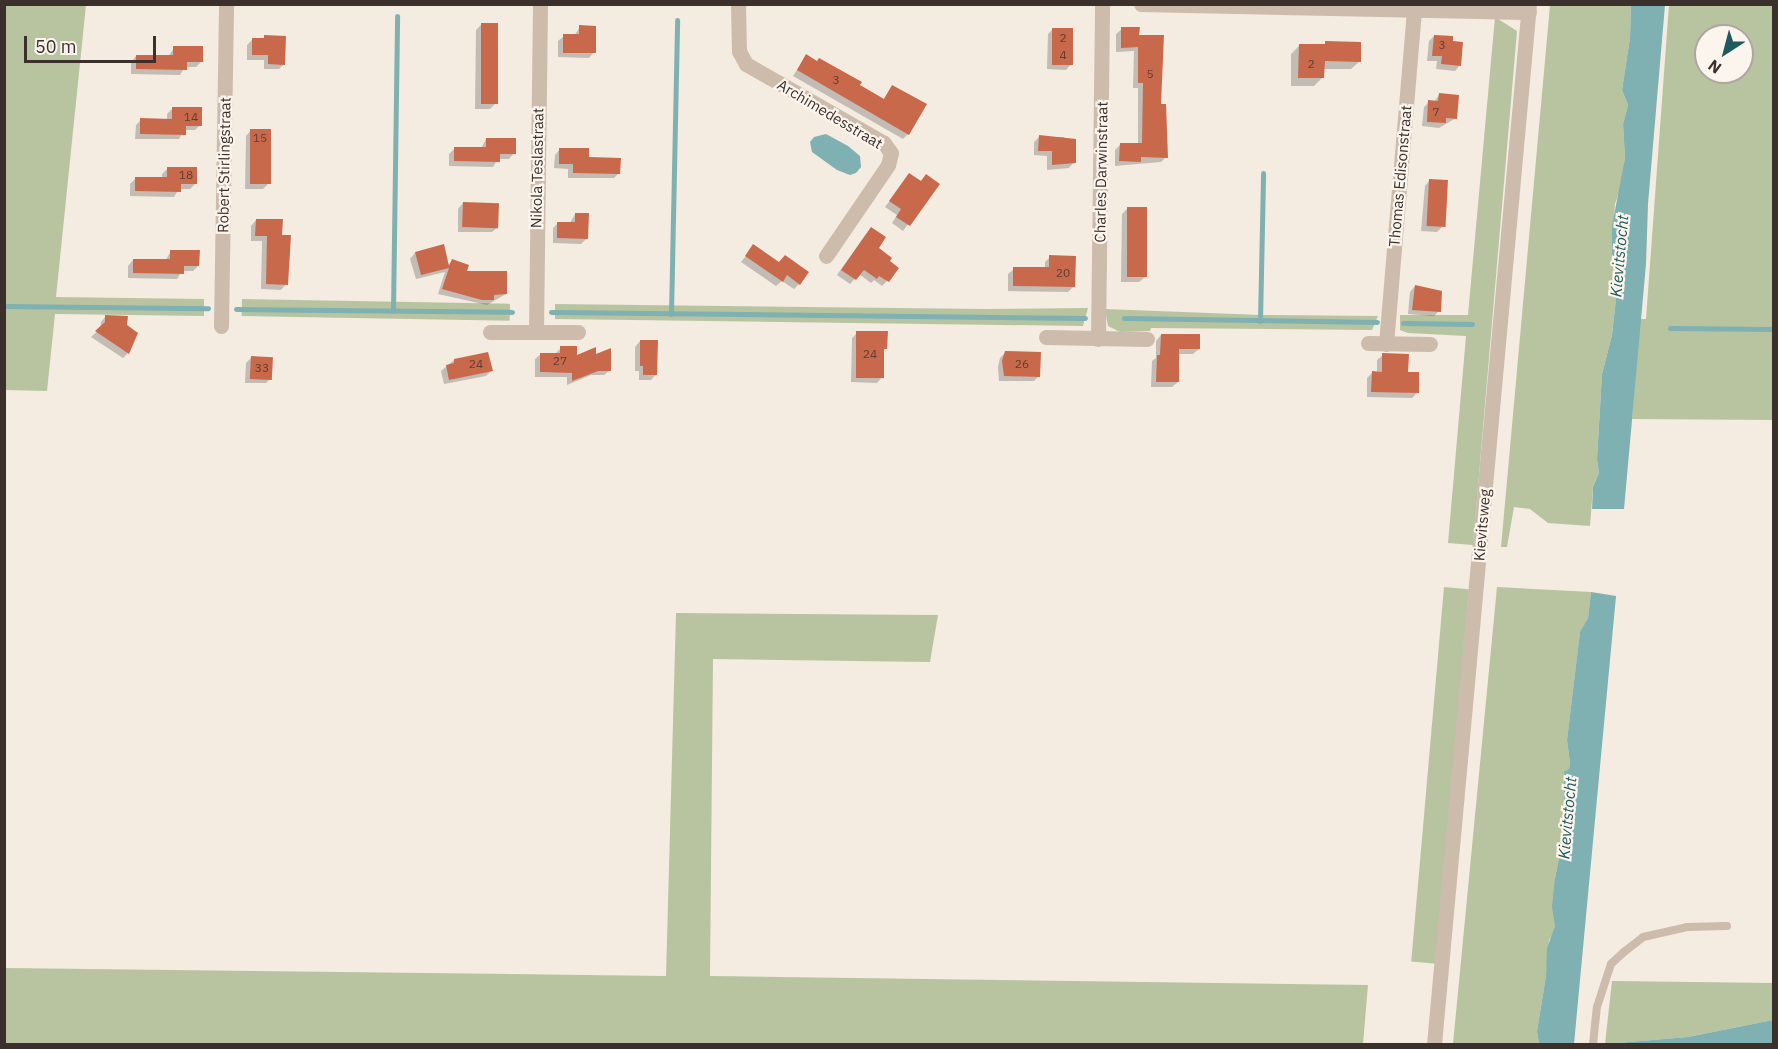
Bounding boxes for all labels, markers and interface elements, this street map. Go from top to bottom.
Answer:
scale bar [27,24,159,62]
north arrow [1694,24,1754,84]
house number: 2 [1059,31,1067,45]
text: 50 m [35,35,77,58]
house number: 3 [1438,38,1446,52]
house number: 4 [1059,48,1067,62]
text: N [1704,55,1725,78]
house number: 2 [1307,57,1315,71]
house number: 5 [1146,67,1154,81]
house number: 3 [832,73,840,87]
street label: Archimedesstraat [774,76,886,152]
street label: Robert Stirlingstraat [214,97,234,233]
street label: Charles Darwinstraat [1091,101,1111,243]
street label: Thomas Edisonstraat [1385,105,1415,247]
house number: 7 [1432,105,1440,119]
street label: Nikola Teslastraat [527,108,547,228]
house number: 14 [184,110,198,124]
house number: 15 [253,131,267,145]
house number: 18 [179,168,193,182]
water label: Kievitstocht [1606,214,1632,298]
house number: 20 [1056,266,1070,280]
house number: 24 [863,347,877,361]
house number: 27 [553,354,567,368]
house number: 24 [469,357,483,371]
house number: 26 [1015,357,1029,371]
house number: 33 [255,361,269,375]
street label: Kievitsweg [1470,488,1494,562]
water label: Kievitstocht [1554,776,1580,860]

